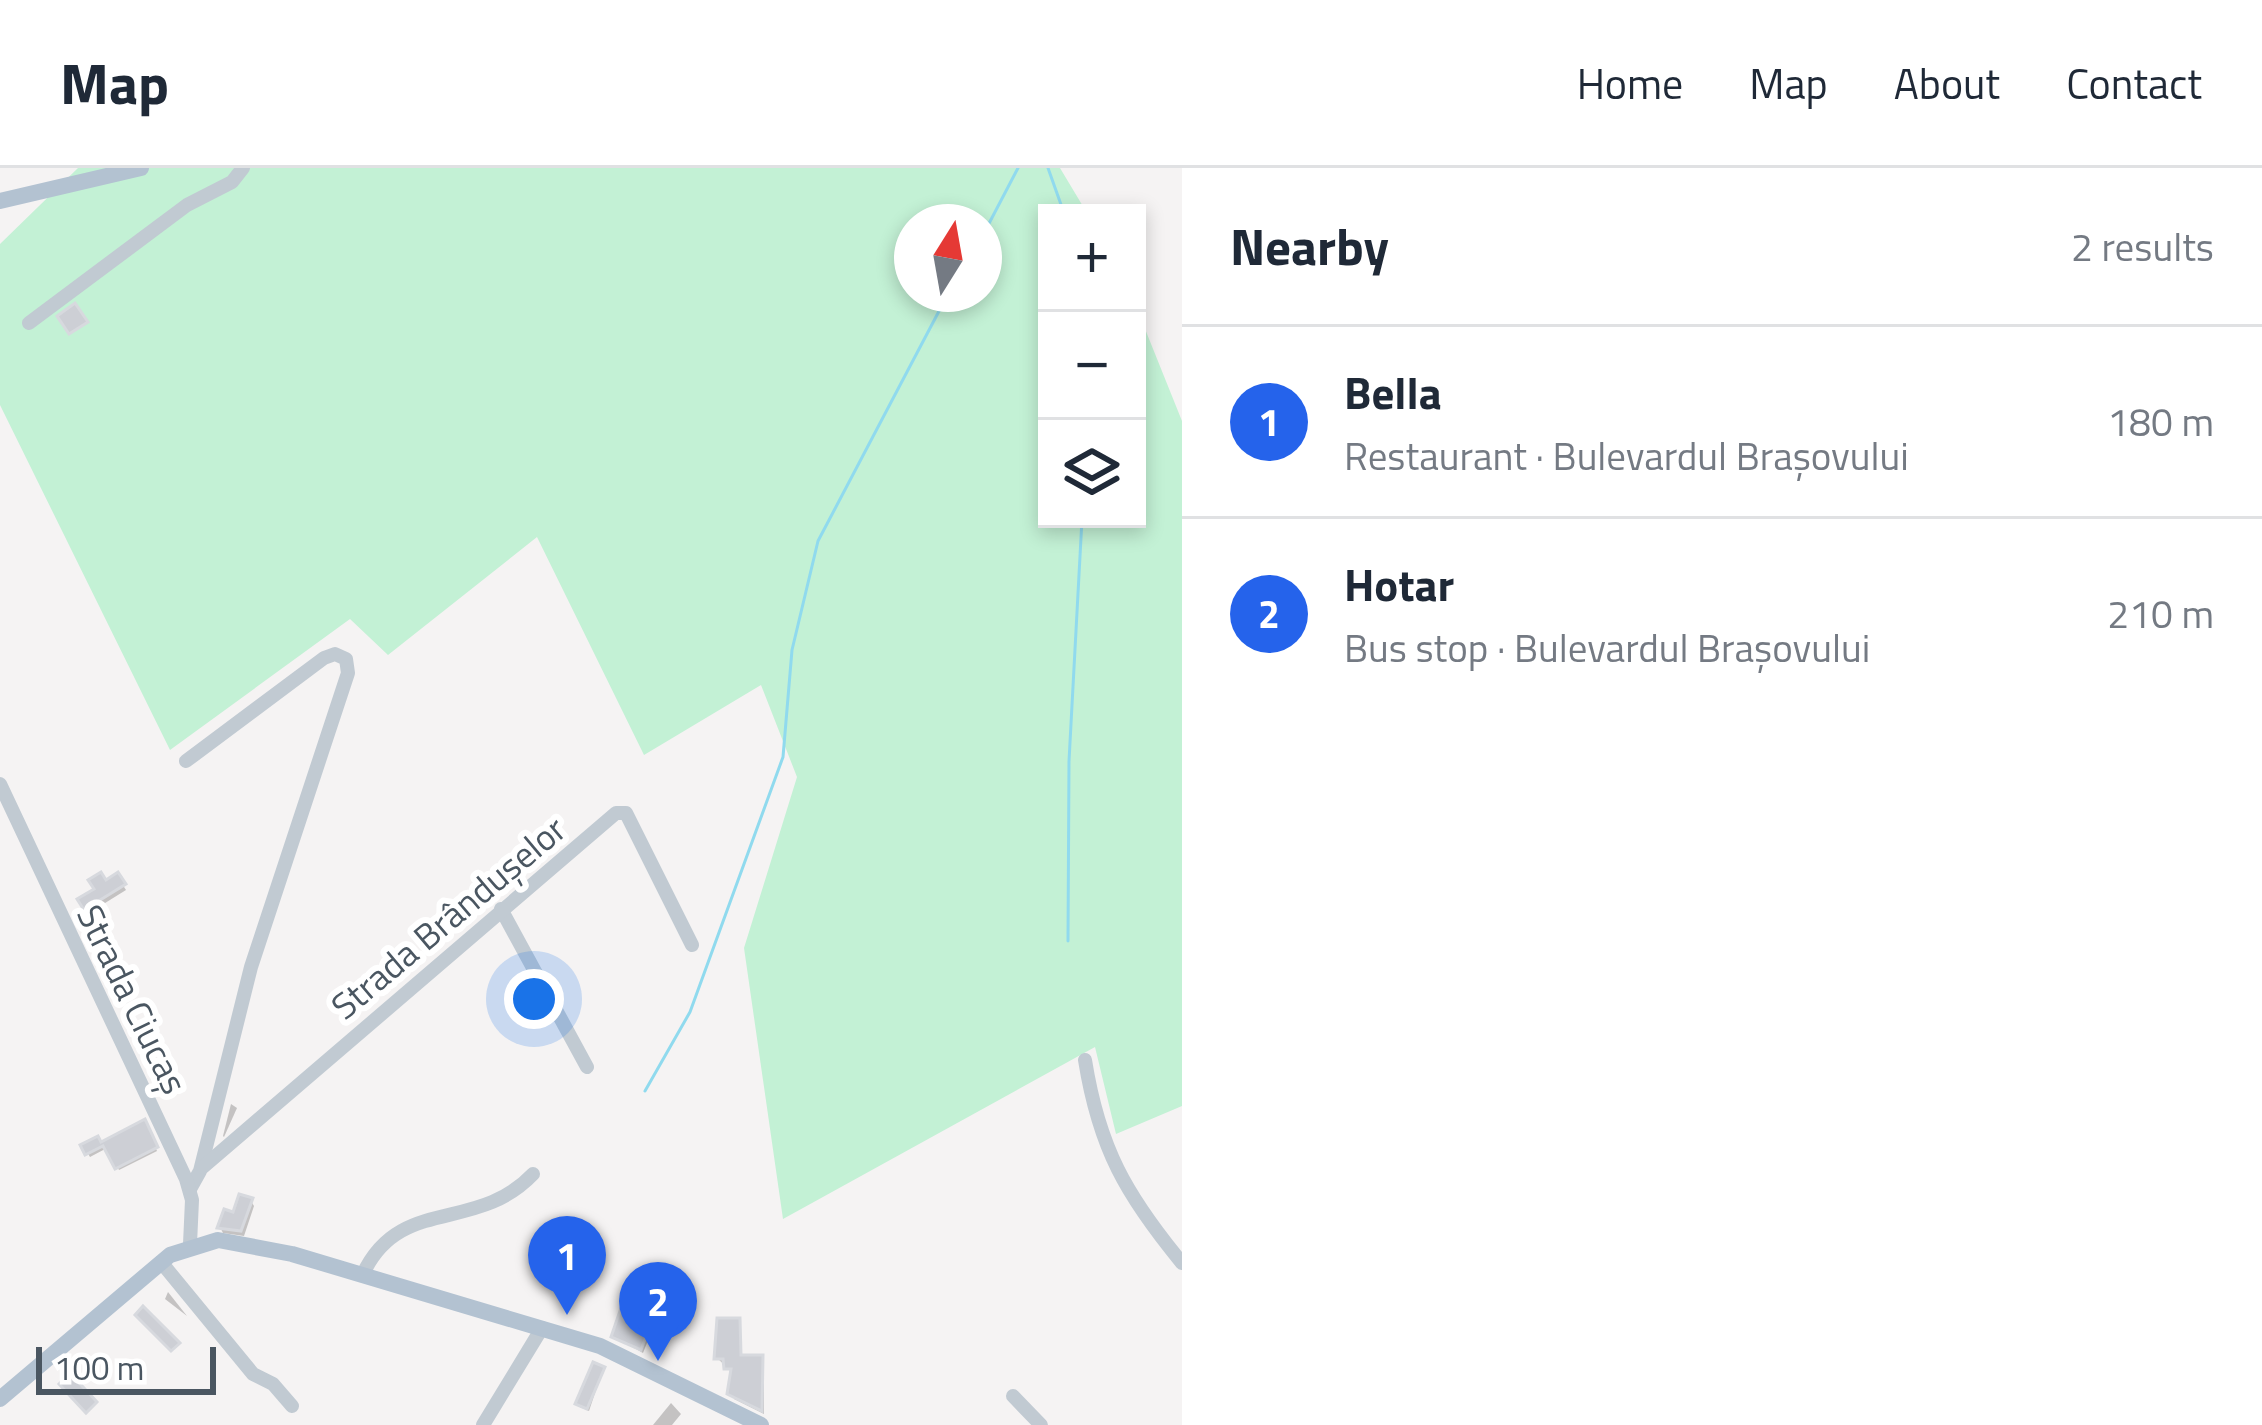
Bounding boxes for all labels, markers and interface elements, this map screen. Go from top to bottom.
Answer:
text: Map [60,39,169,126]
text: Home [1577,51,1683,115]
text: Map [1749,51,1828,115]
text: About [1894,51,2000,115]
text: Contact [2066,51,2202,115]
north arrow [894,204,1002,312]
map controls [1038,204,1146,528]
button: + [1038,204,1146,312]
text: Nearby [1230,207,1389,285]
text: 2 results [2071,217,2214,276]
button: − [1038,312,1146,420]
text: Bella [1344,358,1442,426]
text: 1 [1258,392,1280,451]
text: 180 m [2107,392,2214,451]
button: layers [1038,420,1146,528]
text: Restaurant · Bulevardul Brașovului [1344,426,1909,485]
text: Hotar [1344,550,1454,618]
text: 2 [1258,584,1280,643]
text: 210 m [2107,584,2214,643]
text: Bus stop · Bulevardul Brașovului [1344,618,1870,677]
street label: Strada Brândușelor [318,802,578,1032]
street label: Strada Ciucaș [63,895,203,1103]
your location [504,969,564,1029]
pin: 1 [528,1216,606,1315]
pin: 2 [619,1262,697,1361]
scale bar [36,1341,216,1394]
text: 100 m [54,1343,144,1393]

